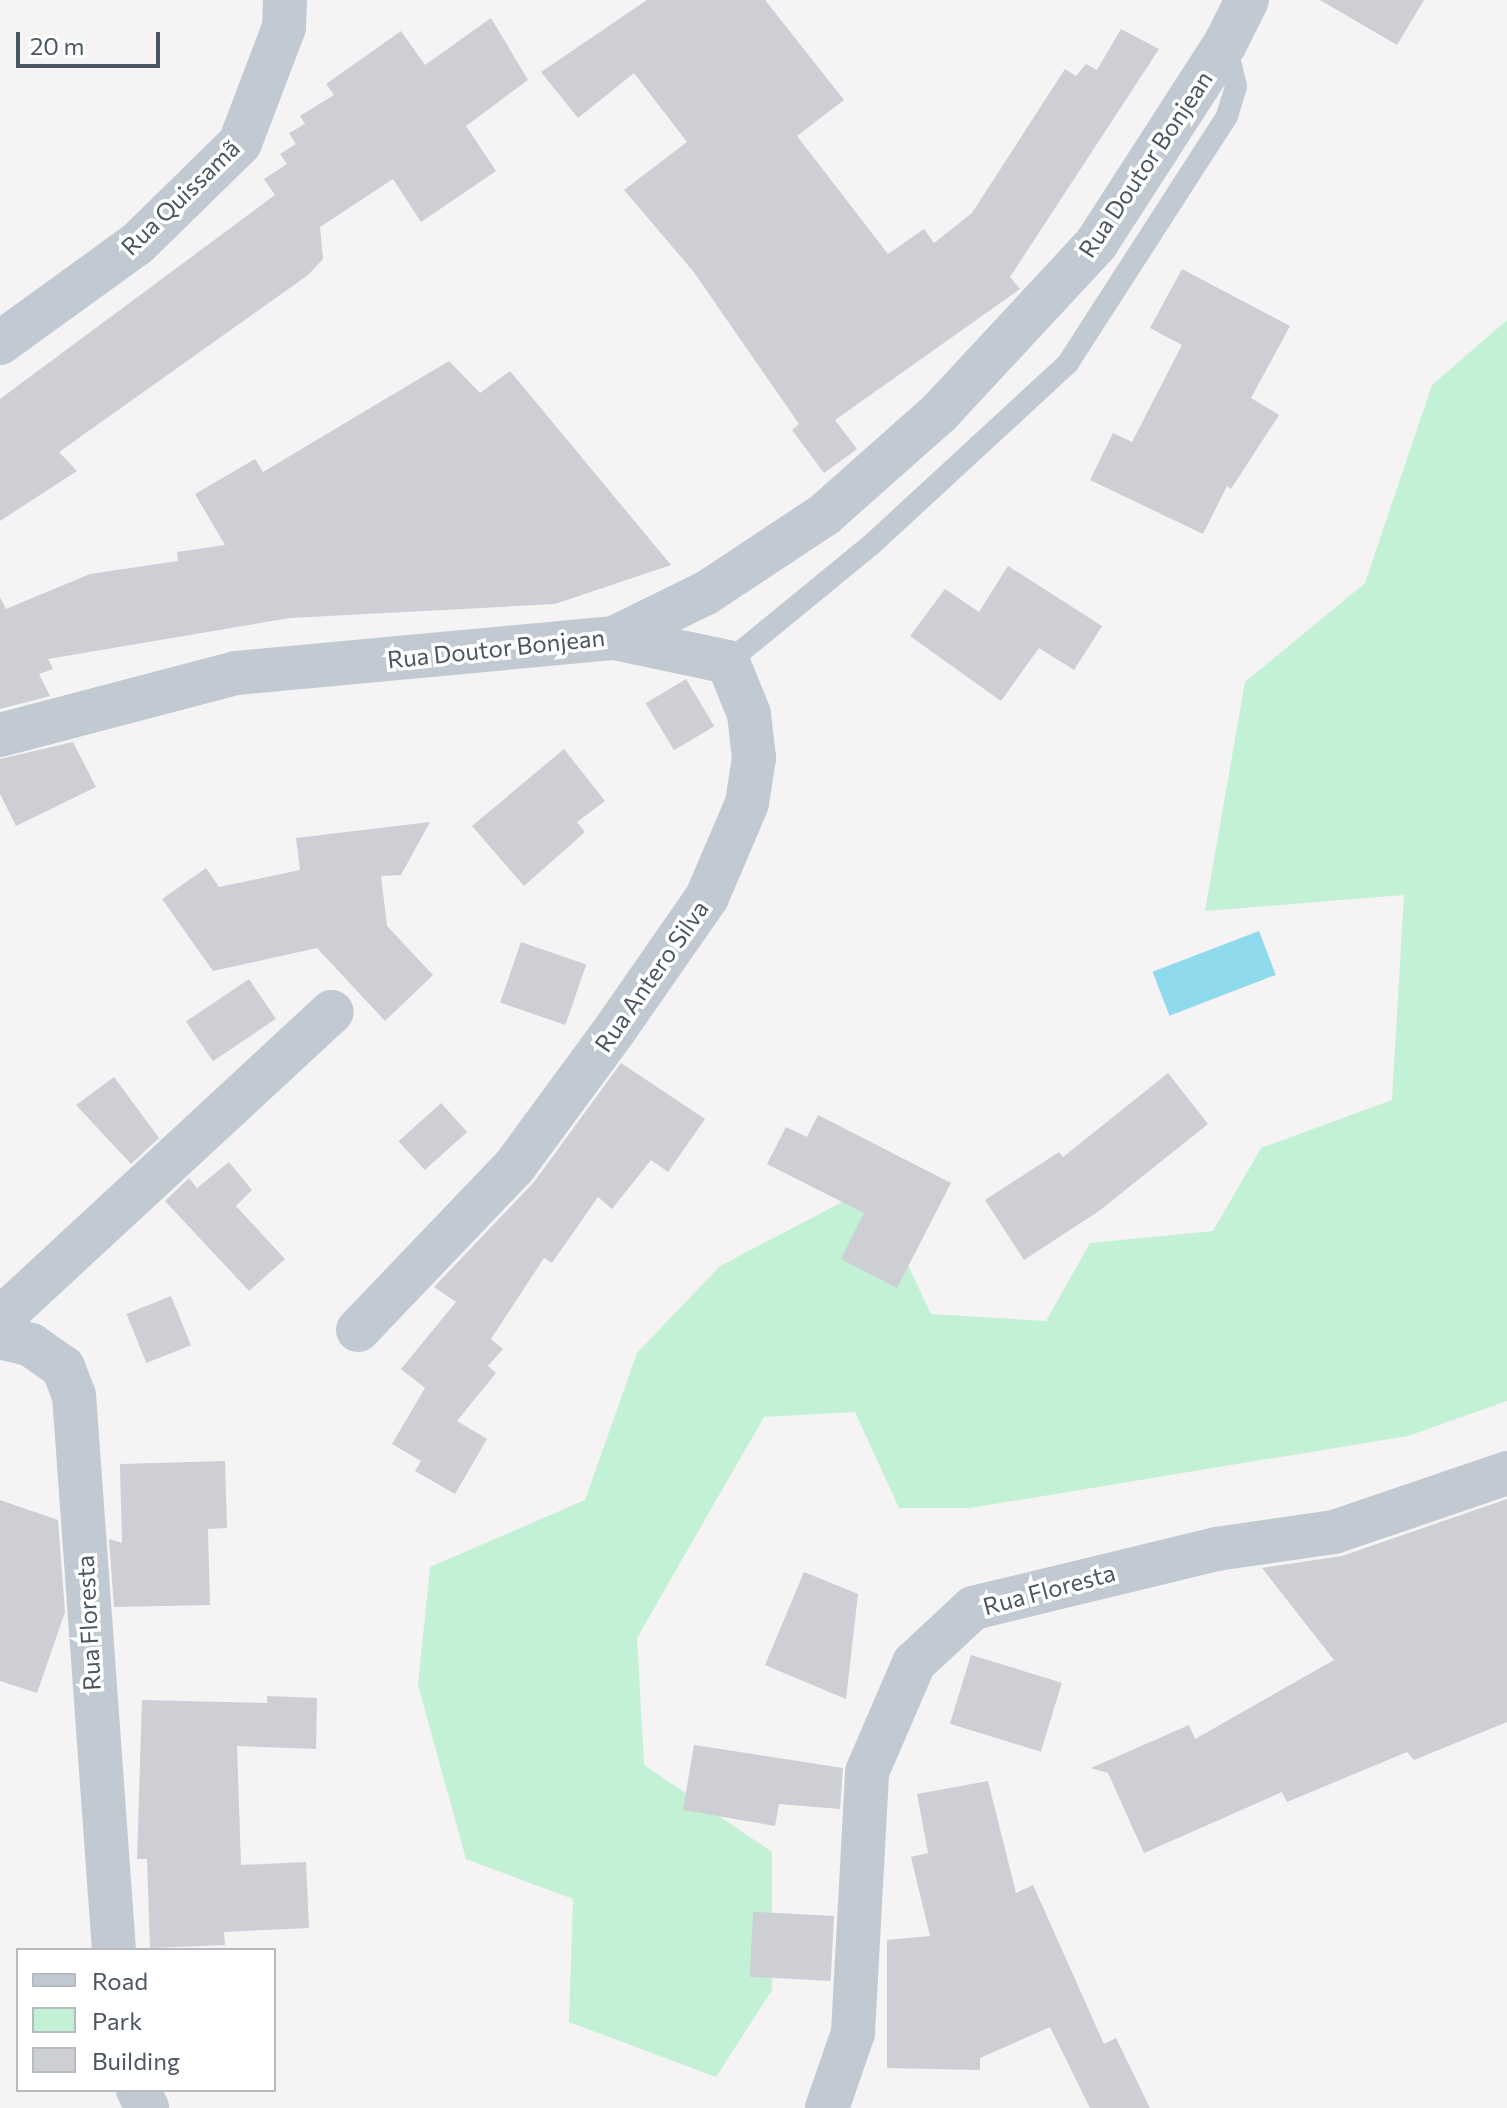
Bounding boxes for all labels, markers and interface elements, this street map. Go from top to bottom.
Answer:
scale bar [20,16,164,66]
text: 20 m [30,31,84,60]
street label: Rua Doutor Bonjean [1072,65,1218,263]
street label: Rua Quissamã [115,133,245,261]
street label: Rua Doutor Bonjean [386,622,606,674]
street label: Rua Antero Silva [588,895,714,1057]
street label: Rua Floresta [70,1554,106,1692]
street label: Rua Floresta [980,1558,1118,1620]
legend [16,1948,276,2092]
text: Road [92,1966,148,1995]
text: Park [92,2006,142,2035]
text: Building [92,2046,180,2075]

